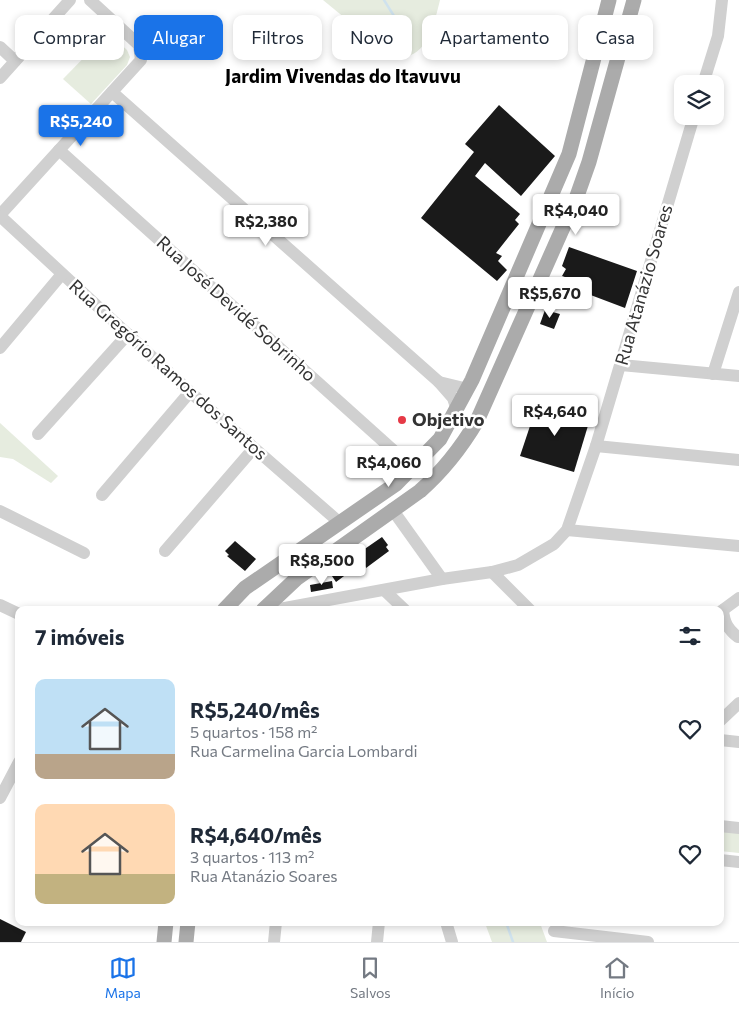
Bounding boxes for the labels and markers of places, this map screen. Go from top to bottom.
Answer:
pin: R$5,240 [35,104,127,147]
pin: R$4,040 [530,194,622,236]
pin: R$2,380 [220,204,312,247]
pin: R$5,670 [504,276,596,319]
pin: R$4,640 [509,394,601,437]
place label: Objetivo [412,408,485,430]
marker: Objetivo [396,414,408,426]
pin: R$4,060 [343,446,435,488]
pin: R$8,500 [276,544,368,586]

